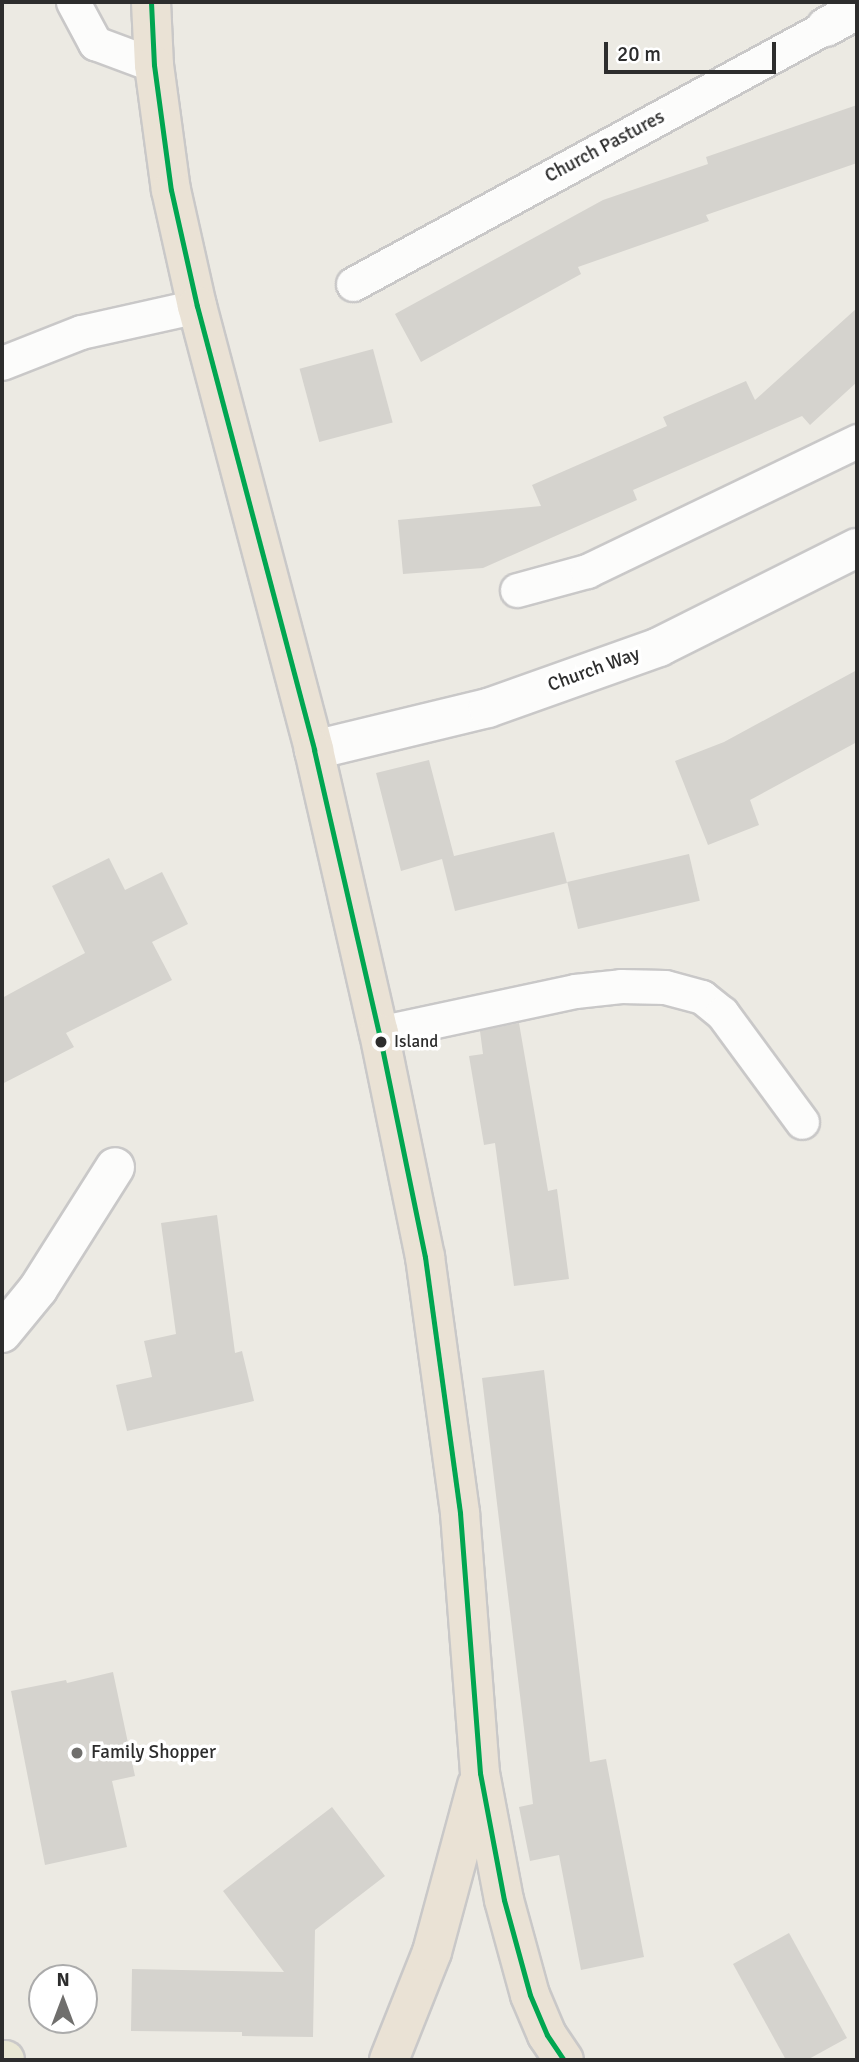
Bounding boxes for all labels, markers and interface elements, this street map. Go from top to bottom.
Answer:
scale bar [607,28,778,72]
text: 20 m [617,41,661,67]
street label: Church Pastures [541,106,669,188]
street label: Church Way [545,643,643,697]
place label: Island [394,1032,438,1052]
marker: Island [374,1035,388,1049]
place label: Family Shopper [91,1742,216,1764]
marker: Family Shopper [69,1745,85,1761]
north arrow [28,1964,98,2034]
text: N [56,1968,70,1992]

